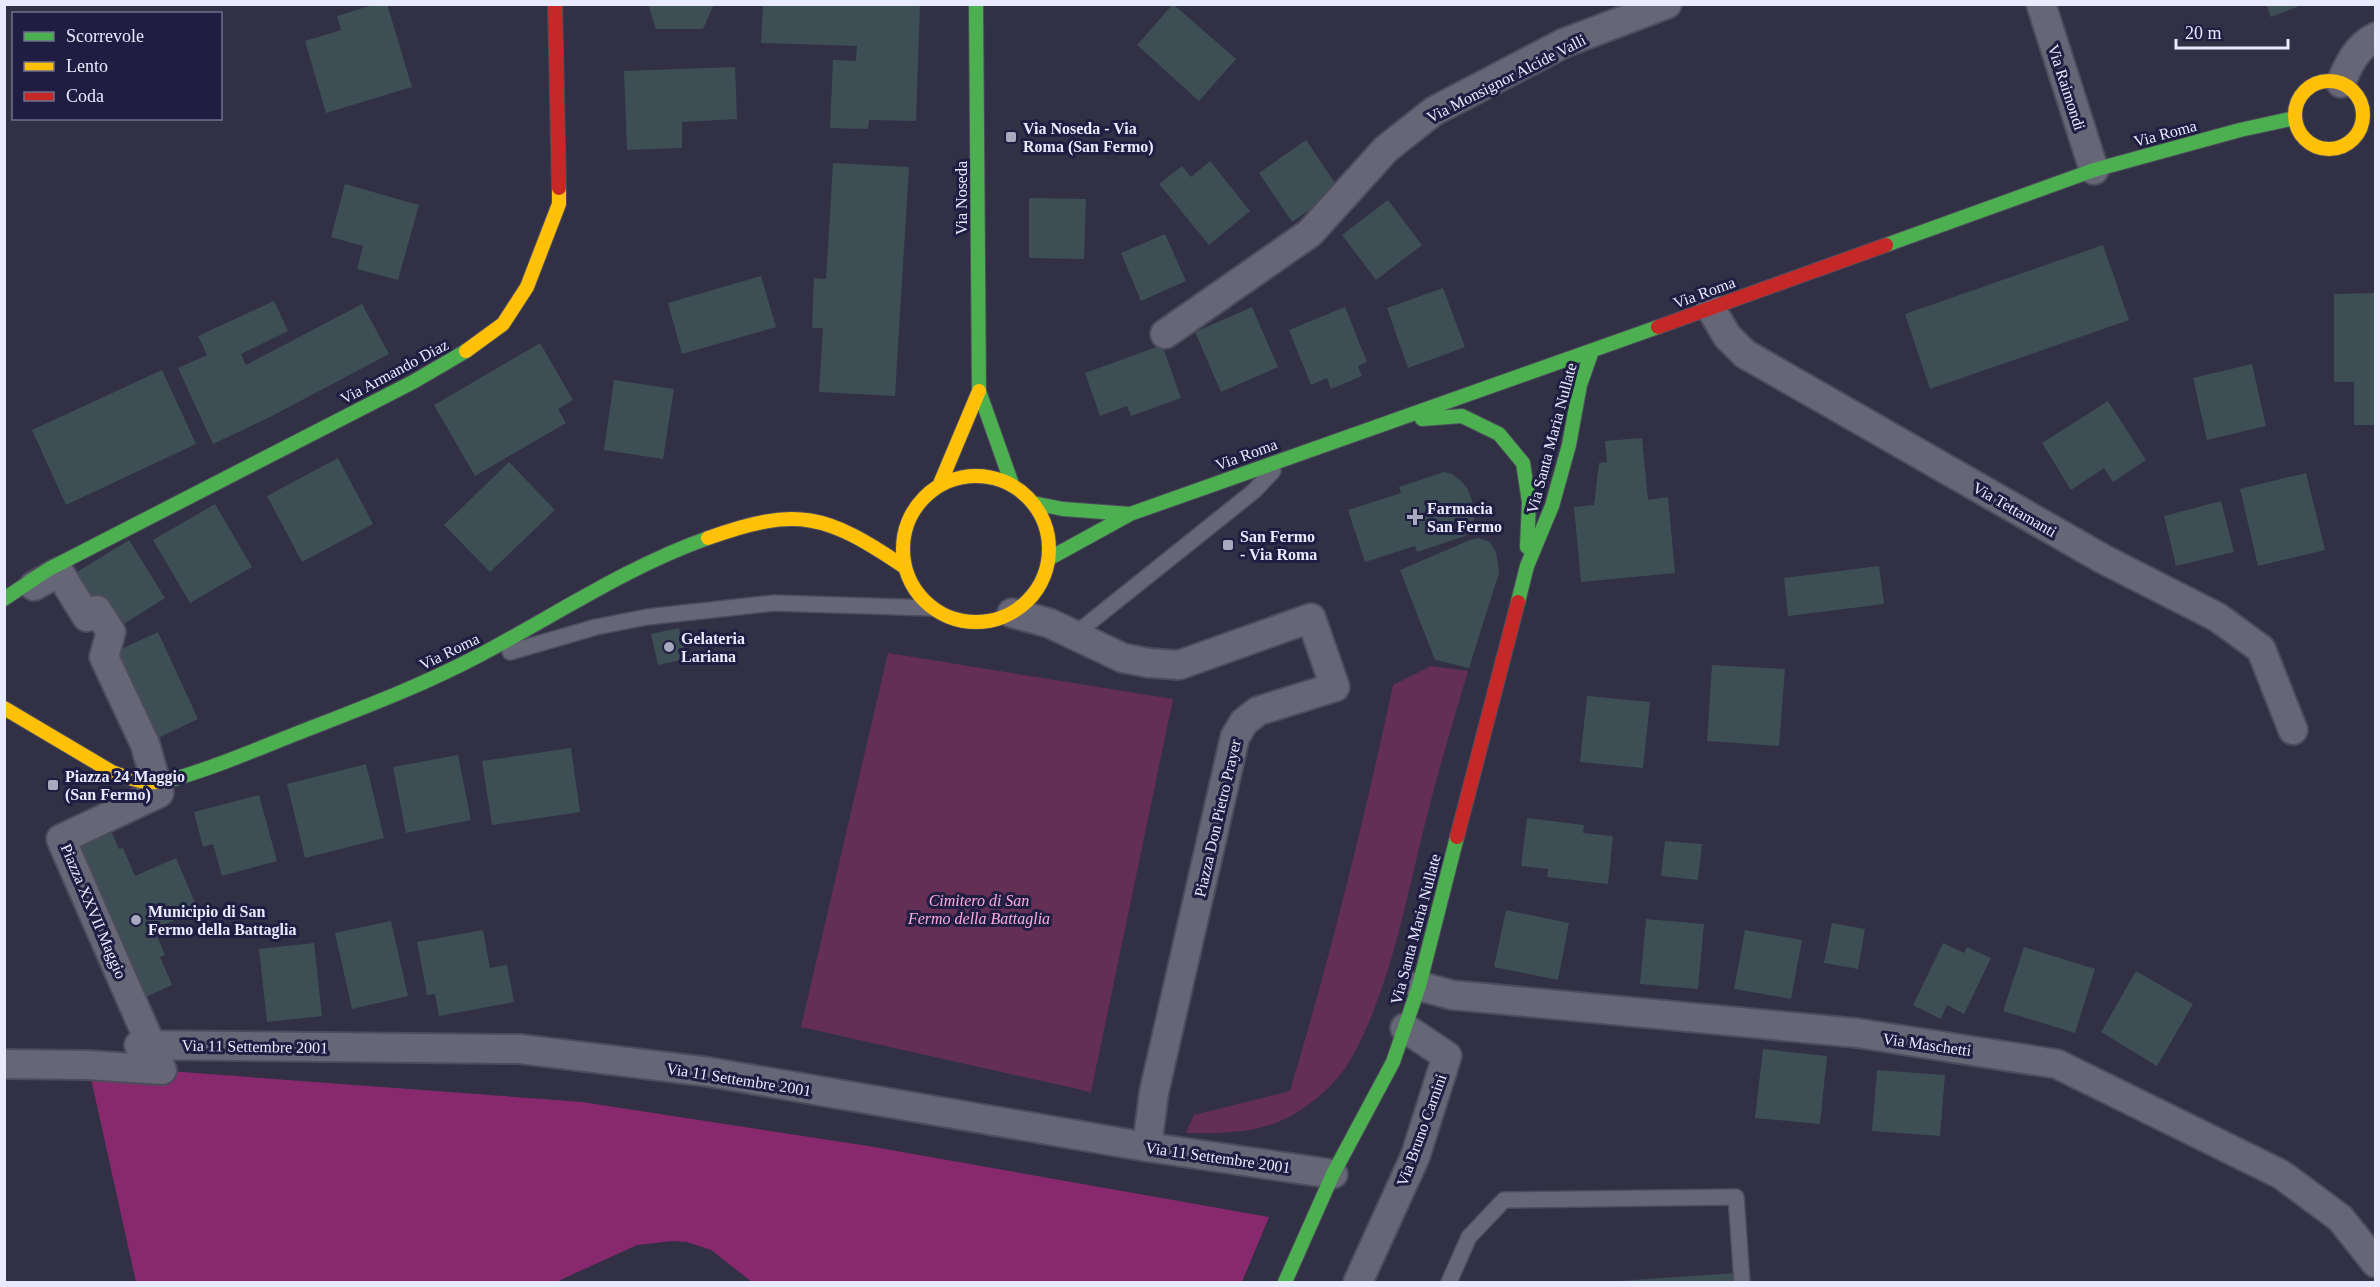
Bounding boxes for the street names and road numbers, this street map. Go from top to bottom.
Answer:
street label: Via Monsignor Alcide Valli [1424,31,1589,127]
street label: Via Raimondi [2045,42,2089,133]
street label: Via Roma [2132,117,2198,150]
street label: Via Noseda [953,161,970,235]
street label: Via Roma [1671,273,1737,311]
street label: Via Armando Diaz [337,336,451,407]
street label: Via Santa Maria Nullate [1523,361,1580,515]
street label: Via Roma [1213,435,1279,473]
street label: Via Tettamanti [1970,479,2060,541]
street label: Via Roma [417,630,482,673]
street label: Piazza Don Pietro Prayer [1191,737,1245,899]
street label: Piazza XXVII Maggio [56,841,130,982]
street label: Via Santa Maria Nullate [1387,852,1444,1006]
street label: Via Maschetti [1882,1030,1973,1059]
street label: Via 11 Settembre 2001 [182,1037,328,1056]
street label: Via 11 Settembre 2001 [665,1060,813,1099]
street label: Via Bruno Carnini [1393,1071,1450,1189]
street label: Via 11 Settembre 2001 [1144,1139,1292,1176]

